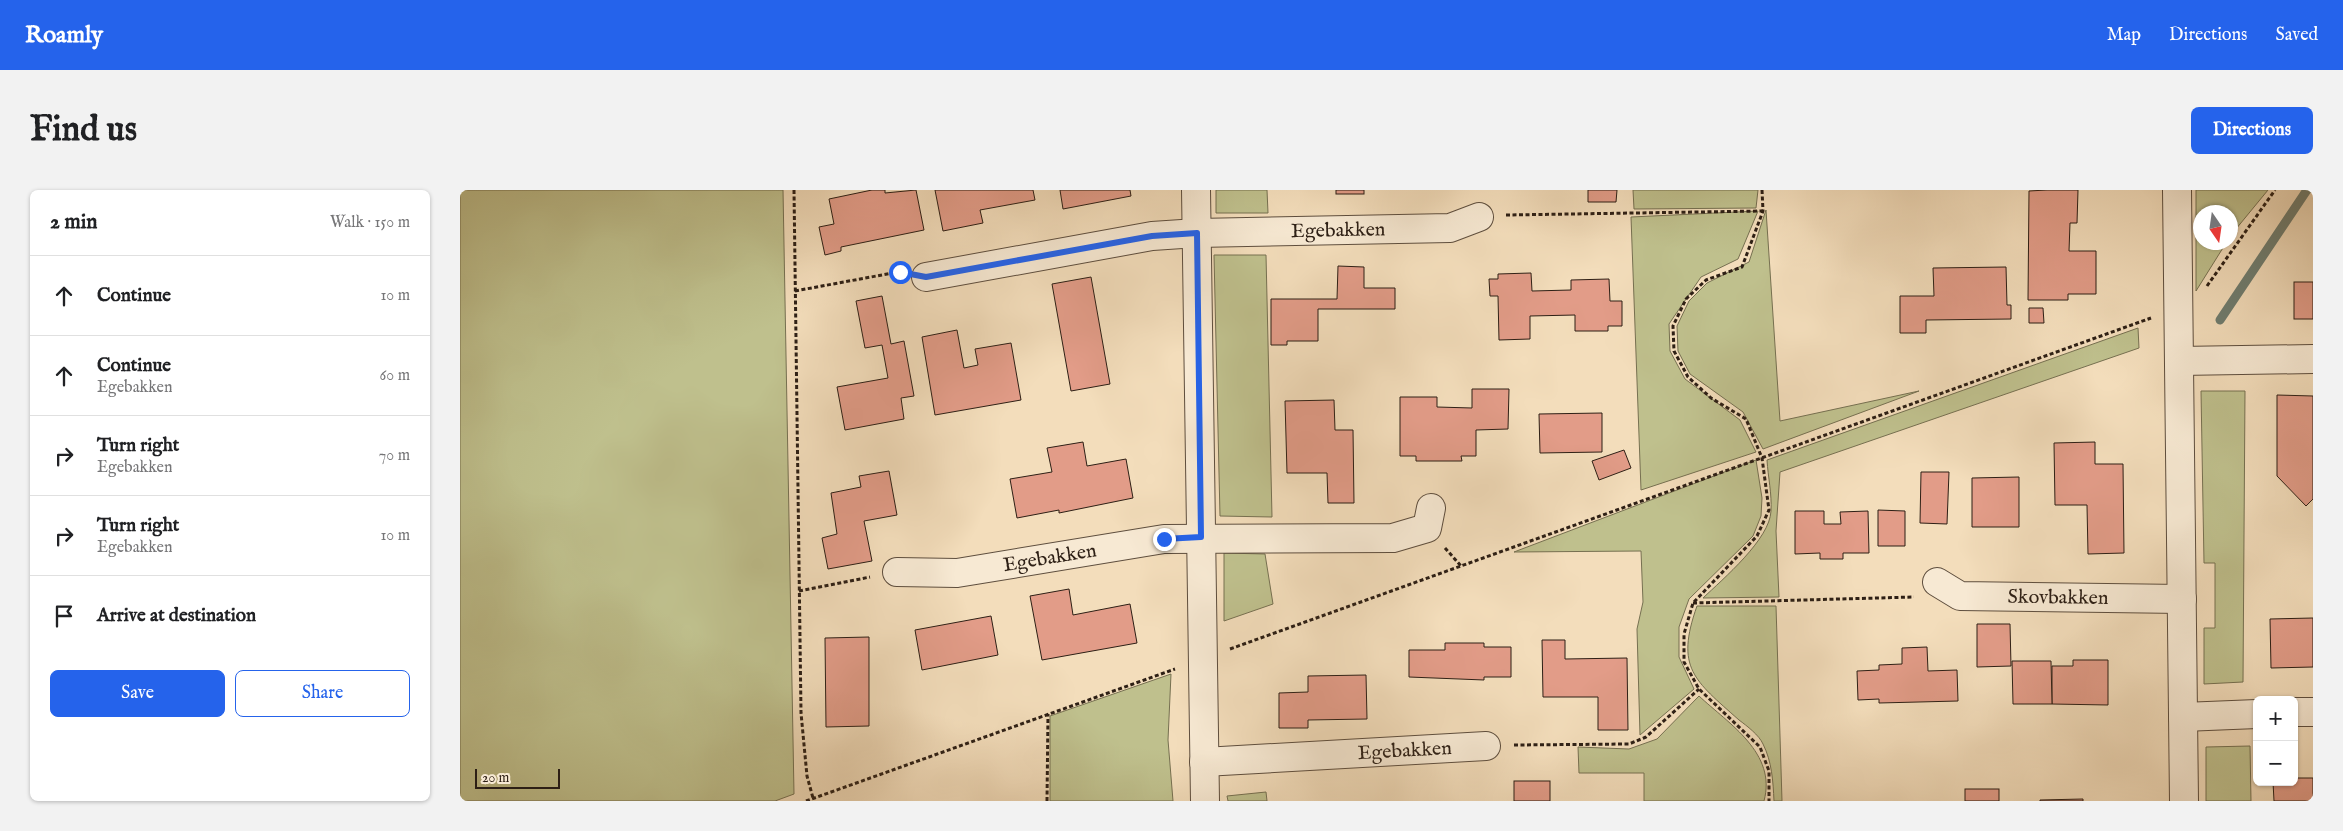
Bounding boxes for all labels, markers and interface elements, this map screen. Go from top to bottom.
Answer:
text: Roamly [25,20,103,51]
text: Map [2107,24,2141,47]
text: Directions [2169,24,2247,47]
text: Saved [2275,24,2318,47]
button: Directions [2191,107,2313,154]
text: Find us [30,108,137,153]
north arrow [2193,205,2238,250]
text: 2 min [50,209,97,236]
text: Walk · 150 m [330,213,410,233]
street label: Egebakken [1291,217,1386,244]
route start [889,261,912,284]
icon: ahead [50,282,78,310]
text: Continue [97,284,171,308]
text: 10 m [380,286,410,306]
text: Continue [97,354,171,378]
icon: ahead [50,362,78,390]
text: 60 m [380,366,410,386]
text: Egebakken [97,378,172,398]
text: Turn right [97,434,179,458]
icon: right [50,442,78,470]
text: 70 m [379,446,410,466]
text: Egebakken [97,458,172,478]
text: Turn right [97,514,179,538]
icon: right [50,522,78,550]
text: 10 m [380,526,410,546]
route end [1153,528,1176,551]
text: Egebakken [97,538,172,558]
street label: Egebakken [1001,538,1099,578]
street label: Skovbakken [2008,584,2109,611]
icon: arrive [50,602,78,630]
text: Arrive at destination [97,604,256,628]
button: Save [50,670,225,717]
button: Share [235,670,410,717]
map controls [2253,696,2298,786]
button: + [2253,696,2298,741]
street label: Egebakken [1357,735,1453,766]
button: − [2253,741,2298,786]
scale bar [475,766,560,789]
text: 20 m [482,769,509,787]

